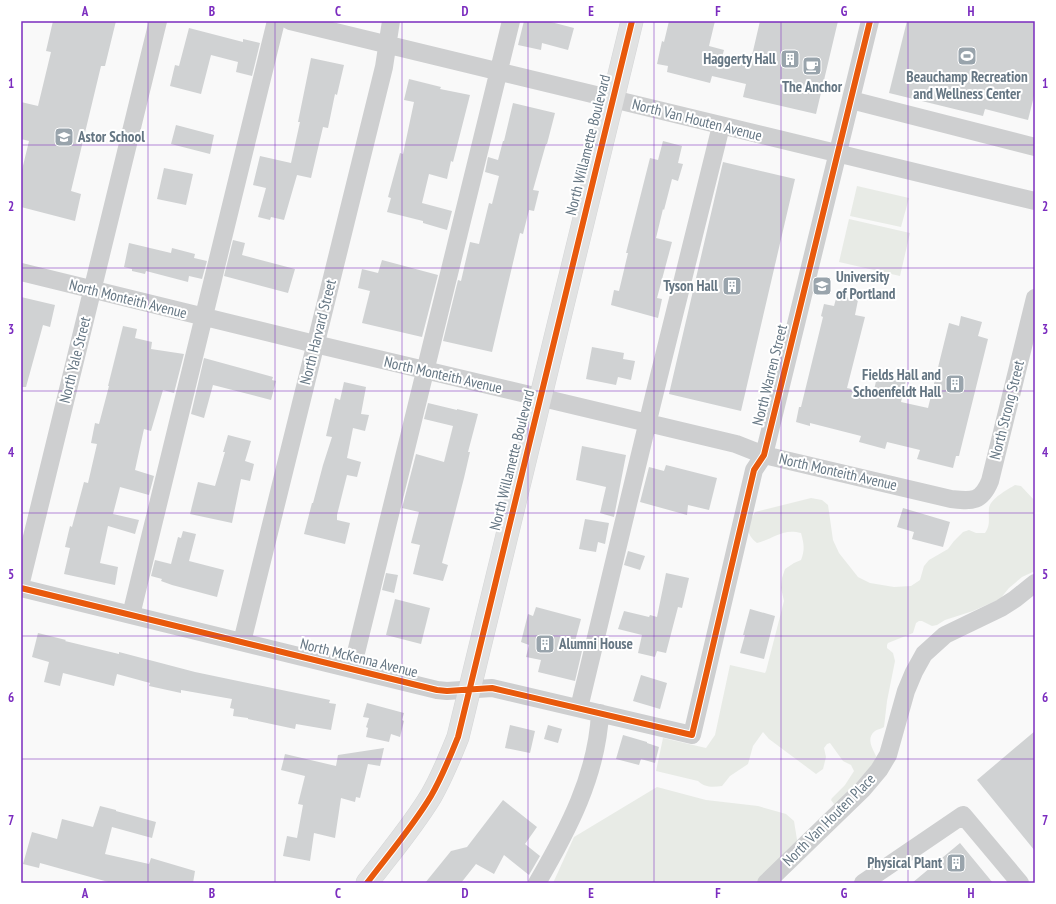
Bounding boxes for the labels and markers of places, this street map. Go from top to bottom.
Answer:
sports icon: Beauchamp Recreation and Wellness Center [956,45,978,67]
building icon: Haggerty Hall [779,48,801,70]
place label: Haggerty Hall [703,49,776,68]
cafe icon: The Anchor [801,55,823,77]
place label: Beauchamp Recreation and Wellness Center [906,67,1028,103]
place label: The Anchor [782,77,843,96]
school or university icon: Astor School [53,126,75,148]
place label: Astor School [77,127,145,146]
place label: University of Portland [836,267,896,303]
building icon: Tyson Hall [721,275,743,297]
school or university icon: University of Portland [811,275,833,297]
place label: Tyson Hall [663,276,718,295]
place label: Fields Hall and Schoenfeldt Hall [853,365,941,401]
building icon: Fields Hall and Schoenfeldt Hall [944,373,966,395]
building icon: Alumni House [534,633,556,655]
place label: Alumni House [558,634,633,653]
building icon: Physical Plant [945,852,967,874]
place label: Physical Plant [867,853,943,872]

